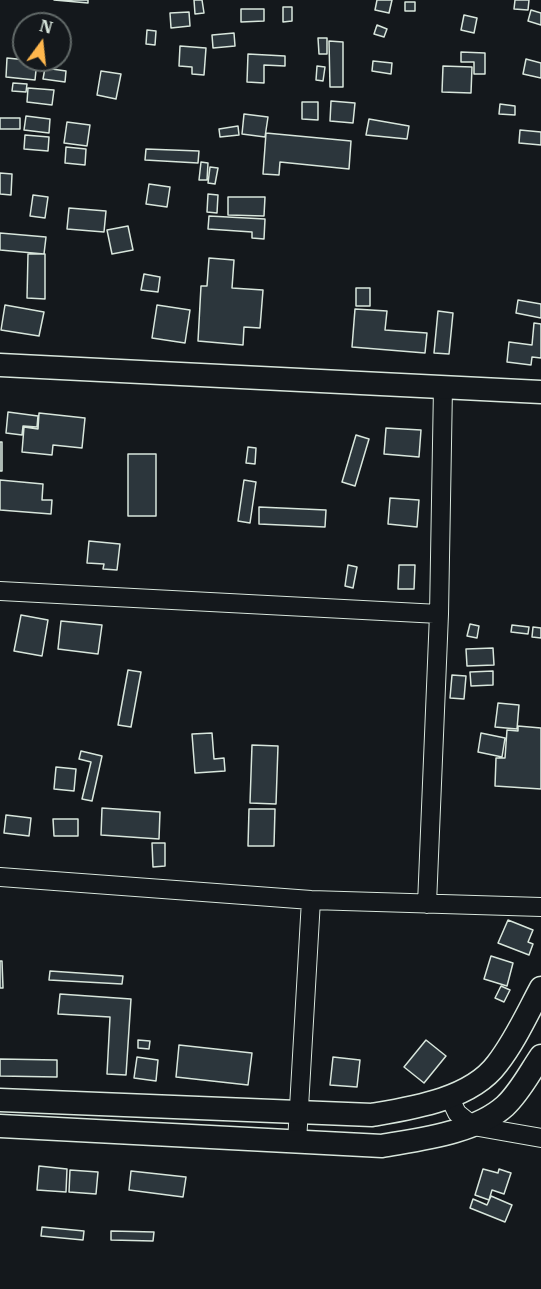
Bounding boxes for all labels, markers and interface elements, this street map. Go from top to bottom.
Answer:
north arrow [12,12,72,72]
text: N [37,15,55,38]

